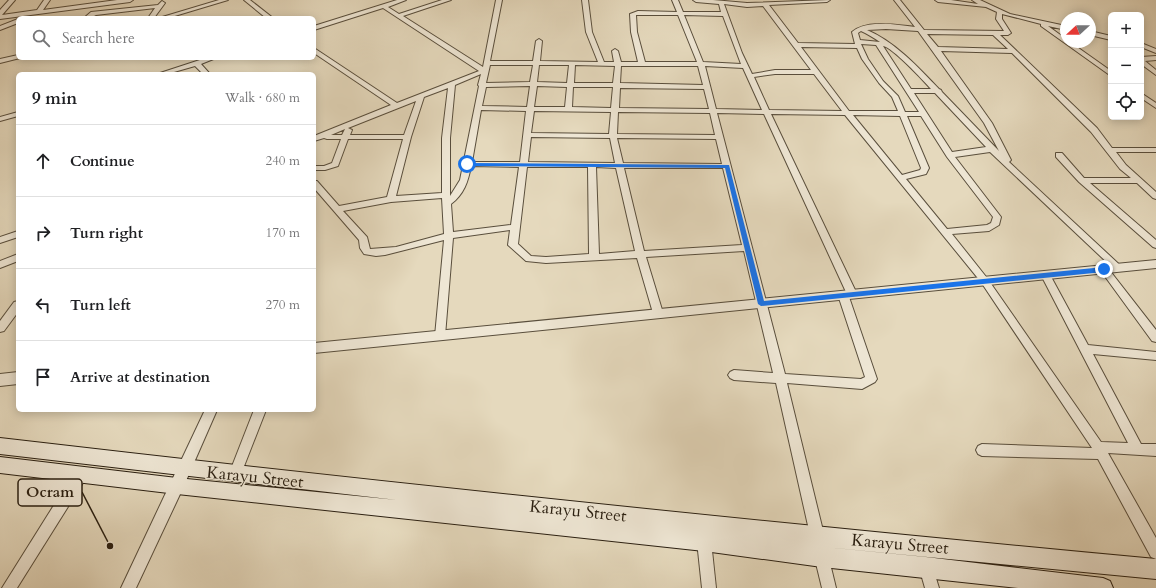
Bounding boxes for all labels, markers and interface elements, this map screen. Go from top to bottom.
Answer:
north arrow [1060,12,1096,48]
map controls [1108,12,1144,120]
button: + [1108,12,1144,48]
search box [16,16,316,60]
icon: search [30,27,52,49]
text: Search here [62,28,135,48]
button: − [1108,48,1144,84]
button: locate [1108,84,1144,120]
text: 9 min [32,87,77,110]
text: Walk · 680 m [225,89,300,107]
icon: ahead [32,150,54,172]
text: Continue [70,151,135,171]
text: 240 m [266,152,300,170]
route start [458,155,476,173]
icon: right [32,222,54,244]
text: Turn right [70,223,143,243]
text: 170 m [266,224,300,242]
route end [1095,260,1113,278]
icon: left [32,294,54,316]
text: Turn left [70,295,131,315]
text: 270 m [266,296,300,314]
icon: arrive [32,366,54,388]
text: Arrive at destination [70,367,210,387]
street label: Karayu Street [205,460,305,494]
callout: Ocram [18,479,82,506]
text: Ocram [26,482,74,502]
street label: Karayu Street [528,494,628,528]
street label: Karayu Street [851,528,950,560]

